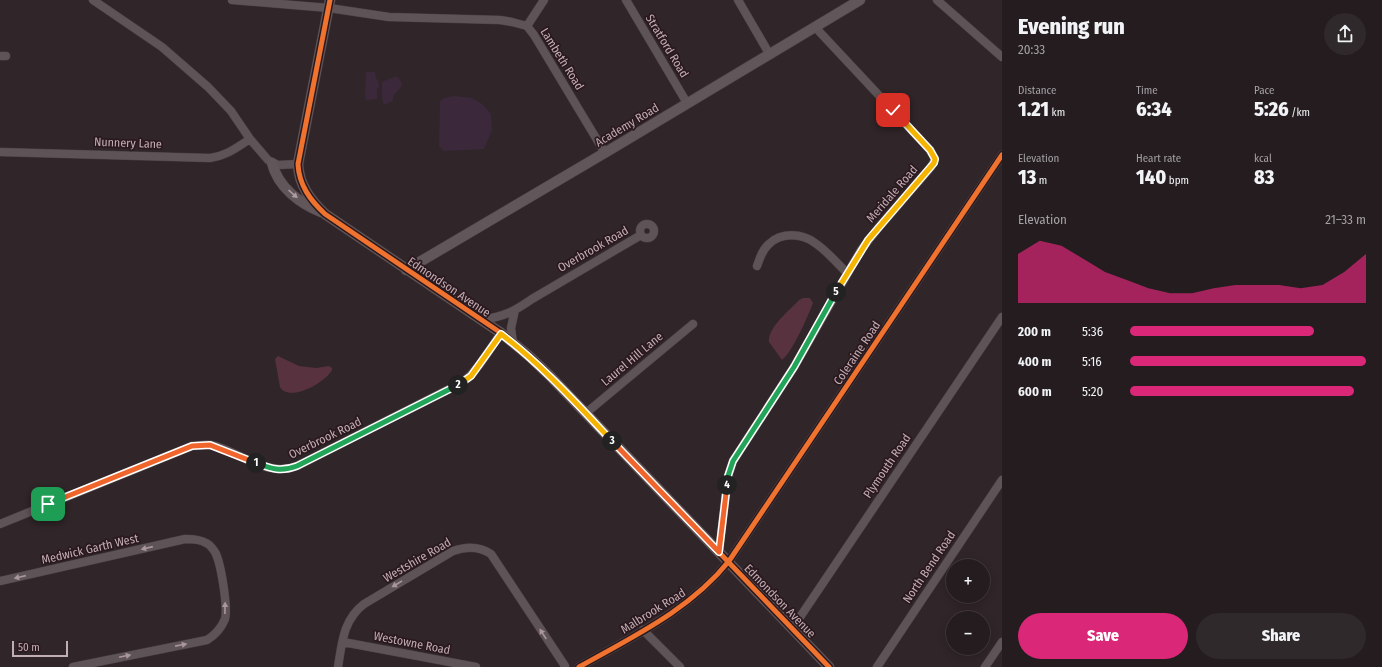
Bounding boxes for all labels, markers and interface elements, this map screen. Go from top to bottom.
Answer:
street label: Stratford Road [643,12,691,80]
text: Evening run [1018,13,1125,40]
button: share [1324,13,1366,55]
street label: Lambeth Road [537,25,587,93]
text: 20:33 [1018,42,1045,57]
text: Distance [1018,84,1057,97]
text: Time [1136,84,1158,97]
text: Pace [1254,84,1275,97]
pin [876,93,910,127]
text: 1.21 [1018,97,1049,121]
text: 6:34 [1136,97,1172,121]
text: 5:26 [1254,97,1289,121]
icon: check [882,99,904,121]
street label: Academy Road [593,101,661,149]
text: km [1049,106,1065,119]
text: /km [1289,106,1310,119]
street label: Nunnery Lane [94,135,162,151]
text: Elevation [1018,152,1059,165]
text: Heart rate [1136,152,1181,165]
text: kcal [1254,152,1272,165]
street label: Meridale Road [864,163,920,225]
text: 13 [1018,165,1036,189]
text: 140 [1136,165,1166,189]
text: 83 [1254,165,1274,189]
text: m [1036,174,1047,187]
text: bpm [1166,174,1189,187]
one-way arrow [287,190,298,199]
text: Elevation [1018,212,1067,227]
text: 21–33 m [1325,212,1366,227]
street label: Overbrook Road [555,223,631,275]
street label: Edmondson Avenue [405,254,493,320]
pin: 5 [826,282,846,302]
text: 5 [833,285,839,298]
street label: Coleraine Road [831,318,883,388]
text: 200 m [1018,324,1051,339]
text: 5:36 [1082,324,1103,339]
street label: Laurel Hill Lane [598,329,666,389]
text: 400 m [1018,354,1052,369]
text: 5:16 [1082,354,1102,369]
pin: 2 [448,375,468,395]
text: 2 [455,378,461,391]
text: 600 m [1018,384,1052,399]
text: 5:20 [1082,384,1103,399]
street label: Overbrook Road [286,414,364,462]
pin: 3 [602,431,622,451]
street label: Plymouth Road [860,431,914,501]
text: 3 [609,434,615,447]
pin: 1 [246,453,266,473]
text: 1 [254,456,258,469]
pin: 4 [717,475,737,495]
text: 4 [724,478,730,491]
pin [31,487,65,521]
icon: arrive [37,493,59,515]
street label: North Bend Road [900,528,958,606]
street label: Medwick Garth West [40,531,140,567]
street label: Westshire Road [381,535,453,585]
one-way arrow [141,546,153,552]
map controls [946,559,990,655]
button: + [946,559,990,603]
street label: Edmondson Avenue [741,561,819,641]
one-way arrow [14,574,26,580]
one-way arrow [391,581,403,588]
street label: Malbrook Road [618,586,688,636]
one-way arrow [222,602,229,614]
button: − [946,611,990,655]
button: Save [1018,613,1188,659]
button: Share [1196,613,1366,659]
one-way arrow [539,628,546,640]
street label: Westowne Road [372,629,452,657]
scale bar [12,639,68,658]
text: 50 m [18,641,40,654]
one-way arrow [175,642,187,648]
one-way arrow [119,653,132,659]

